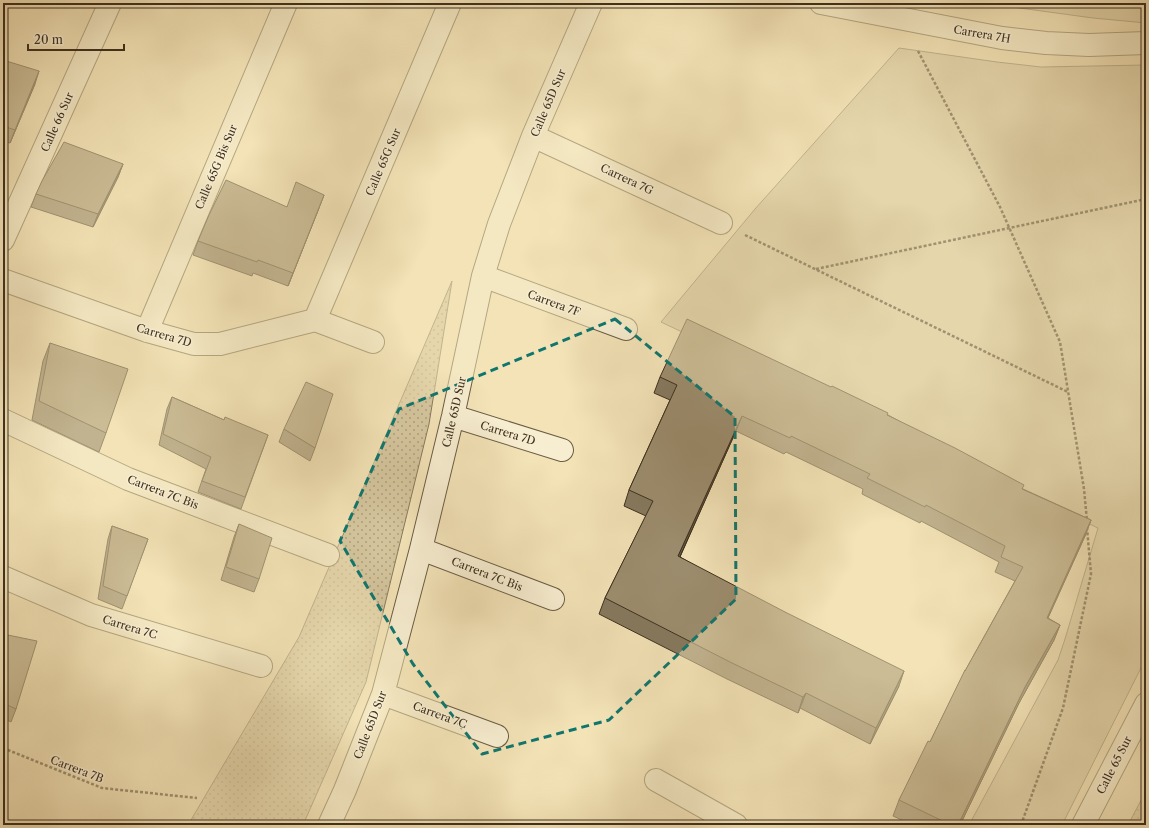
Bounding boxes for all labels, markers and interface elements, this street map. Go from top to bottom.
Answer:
street label: Carrera 7H [952,22,1012,46]
scale bar [28,26,124,52]
text: 20 m [34,32,63,47]
street label: Calle 65D Sur [527,67,569,139]
street label: Calle 66 Sur [38,90,77,154]
street label: Calle 65G Bis Sur [192,122,240,212]
street label: Calle 65G Sur [362,126,404,198]
street label: Carrera 7G [598,161,656,197]
street label: Carrera 7F [526,287,582,319]
street label: Carrera 7D [135,320,193,350]
street label: Calle 65D Sur [439,375,469,449]
street label: Carrera 7D [479,418,537,448]
street label: Carrera 7C Bis [125,472,201,512]
street label: Carrera 7C Bis [449,554,525,594]
street label: Carrera 7C [101,612,159,642]
street label: Calle 65D Sur [351,688,390,761]
street label: Carrera 7C [411,699,469,731]
street label: Calle 65 Sur [1093,733,1135,796]
street label: Carrera 7B [48,752,106,786]

